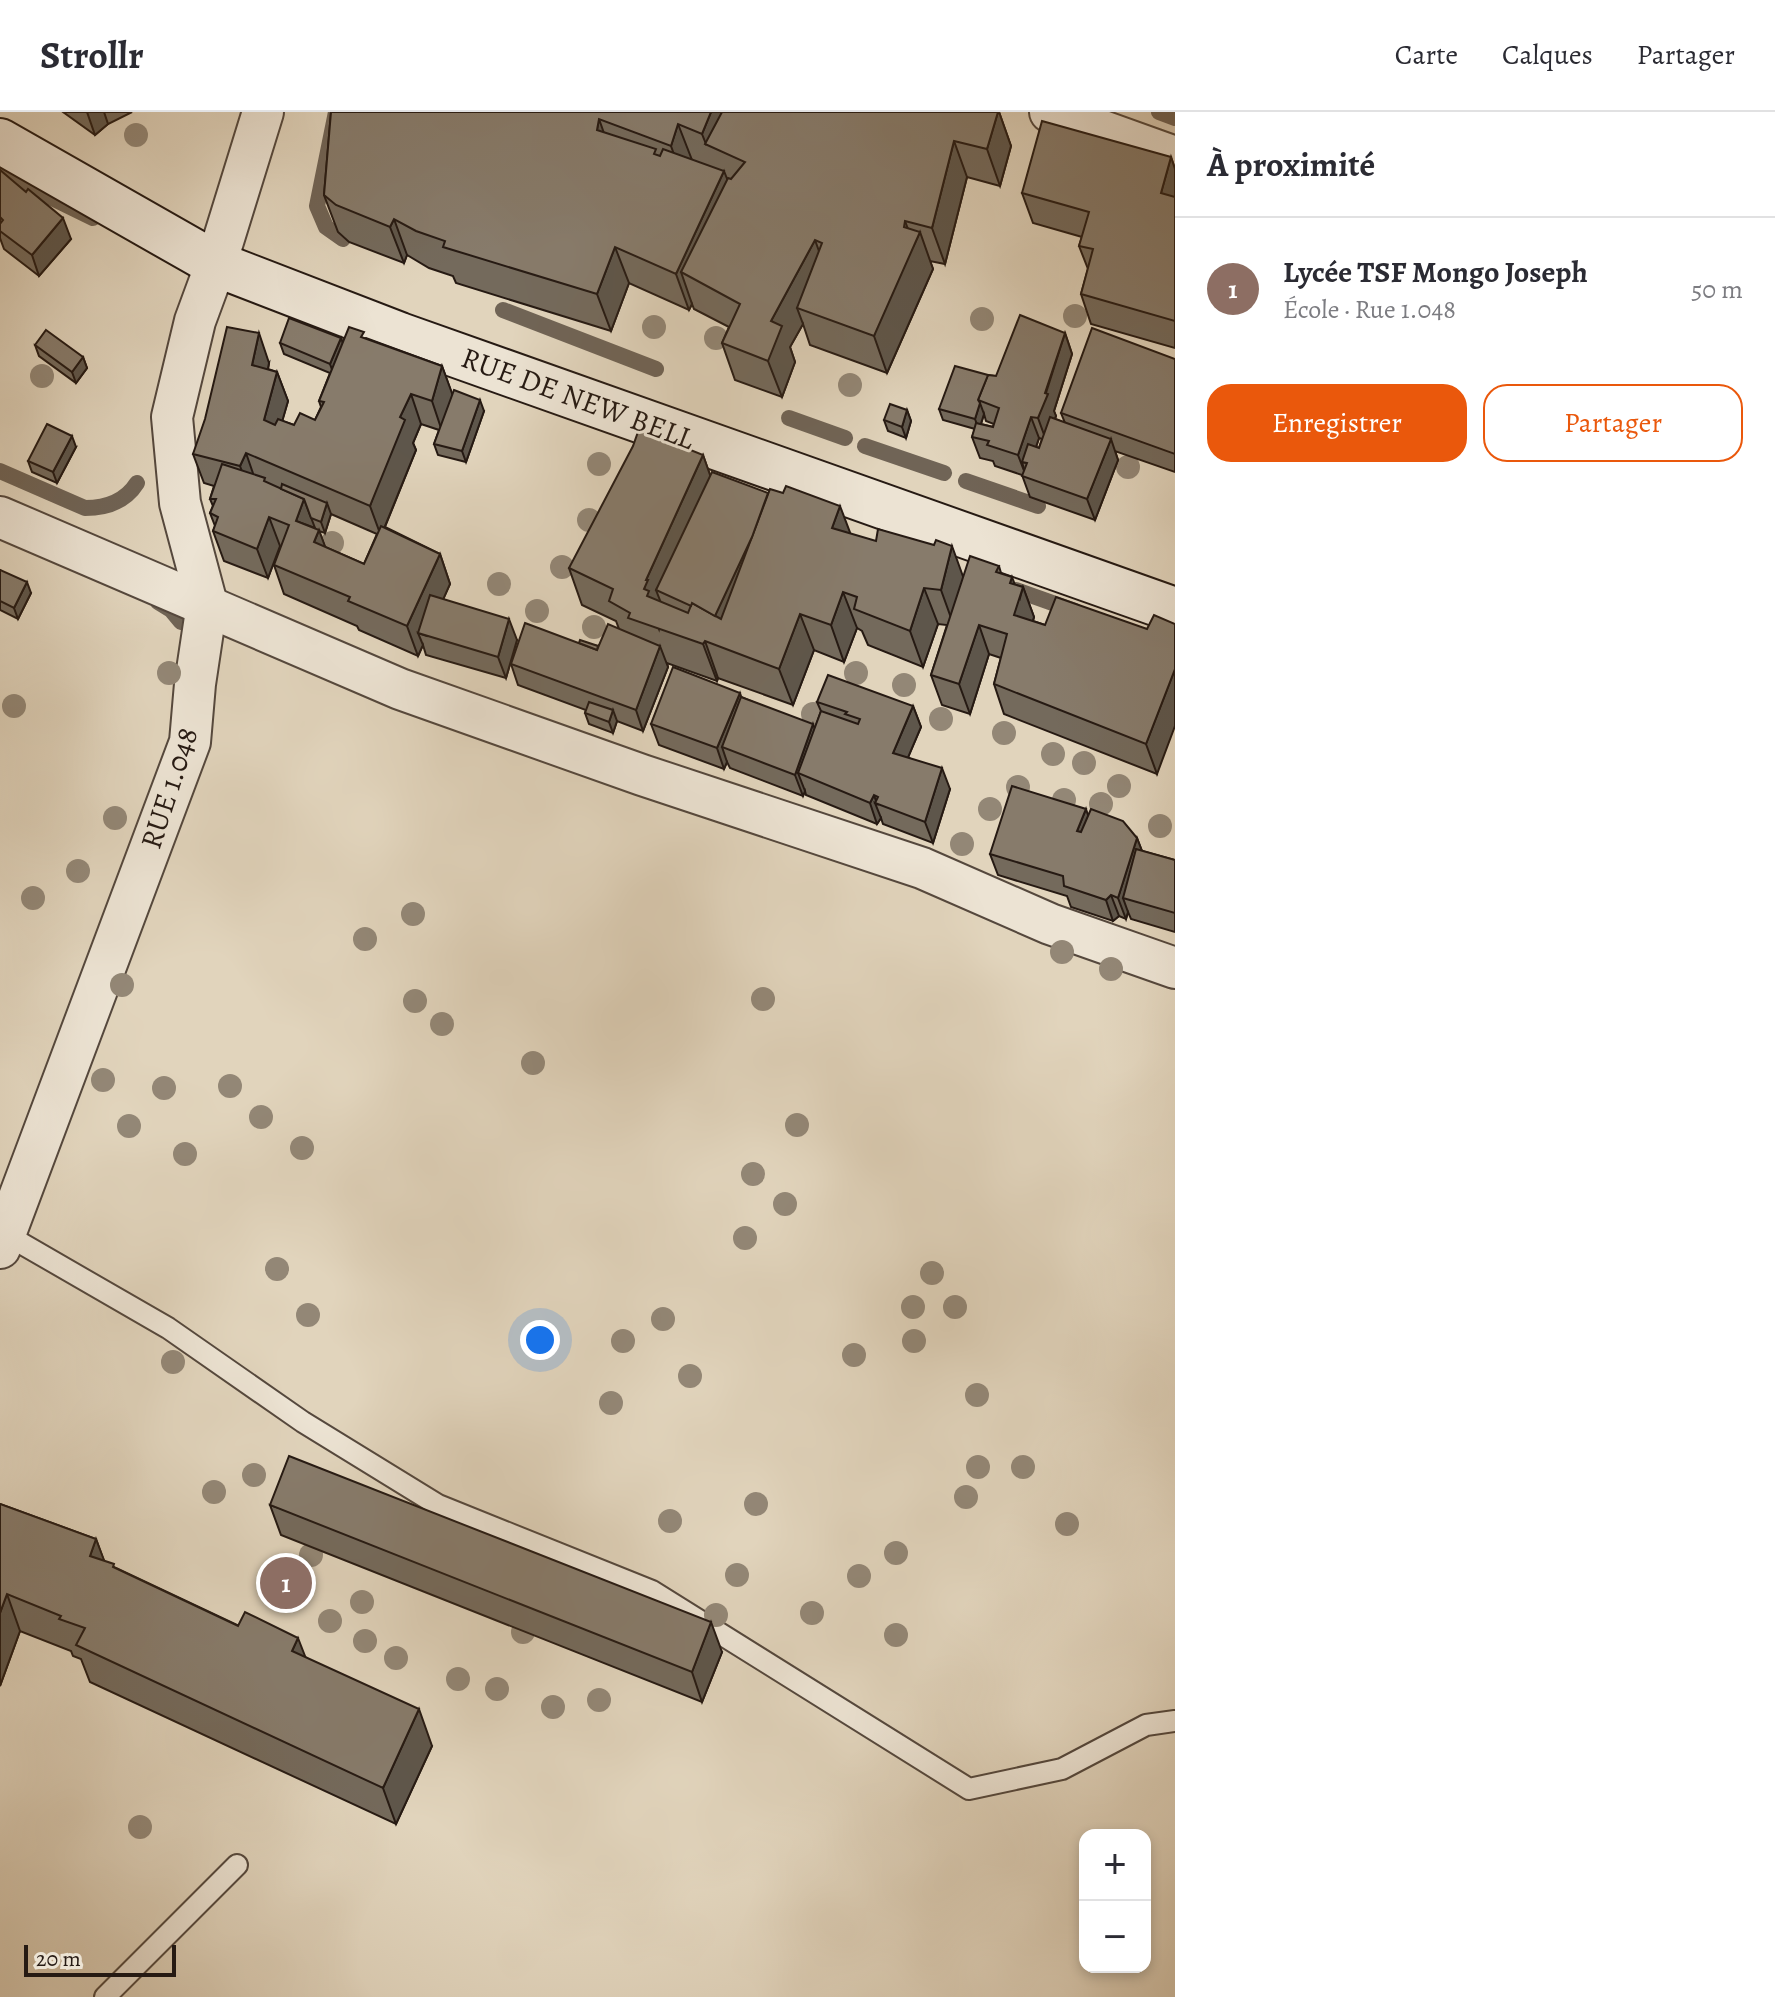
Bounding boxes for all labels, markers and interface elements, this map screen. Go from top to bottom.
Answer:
text: Strollr [40,29,144,81]
text: Carte [1395,36,1458,74]
text: Calques [1502,36,1593,74]
text: Partager [1637,36,1735,74]
text: À proximité [1207,141,1375,188]
text: Lycée TSF Mongo Joseph [1283,252,1588,292]
text: 1 [1228,272,1238,307]
text: 50 m [1691,272,1743,307]
text: École · Rue 1.048 [1283,292,1456,327]
street label: RUE DE NEW BELL [456,337,701,459]
button: Enregistrer [1207,384,1467,462]
button: Partager [1483,384,1743,462]
street label: RUE 1.048 [131,722,207,854]
your location [520,1320,560,1360]
pin: 1 [260,1553,312,1613]
map controls [1079,1829,1151,1973]
button: + [1079,1829,1151,1901]
button: − [1079,1901,1151,1973]
scale bar [24,1941,176,1977]
text: 20 m [36,1944,81,1974]

